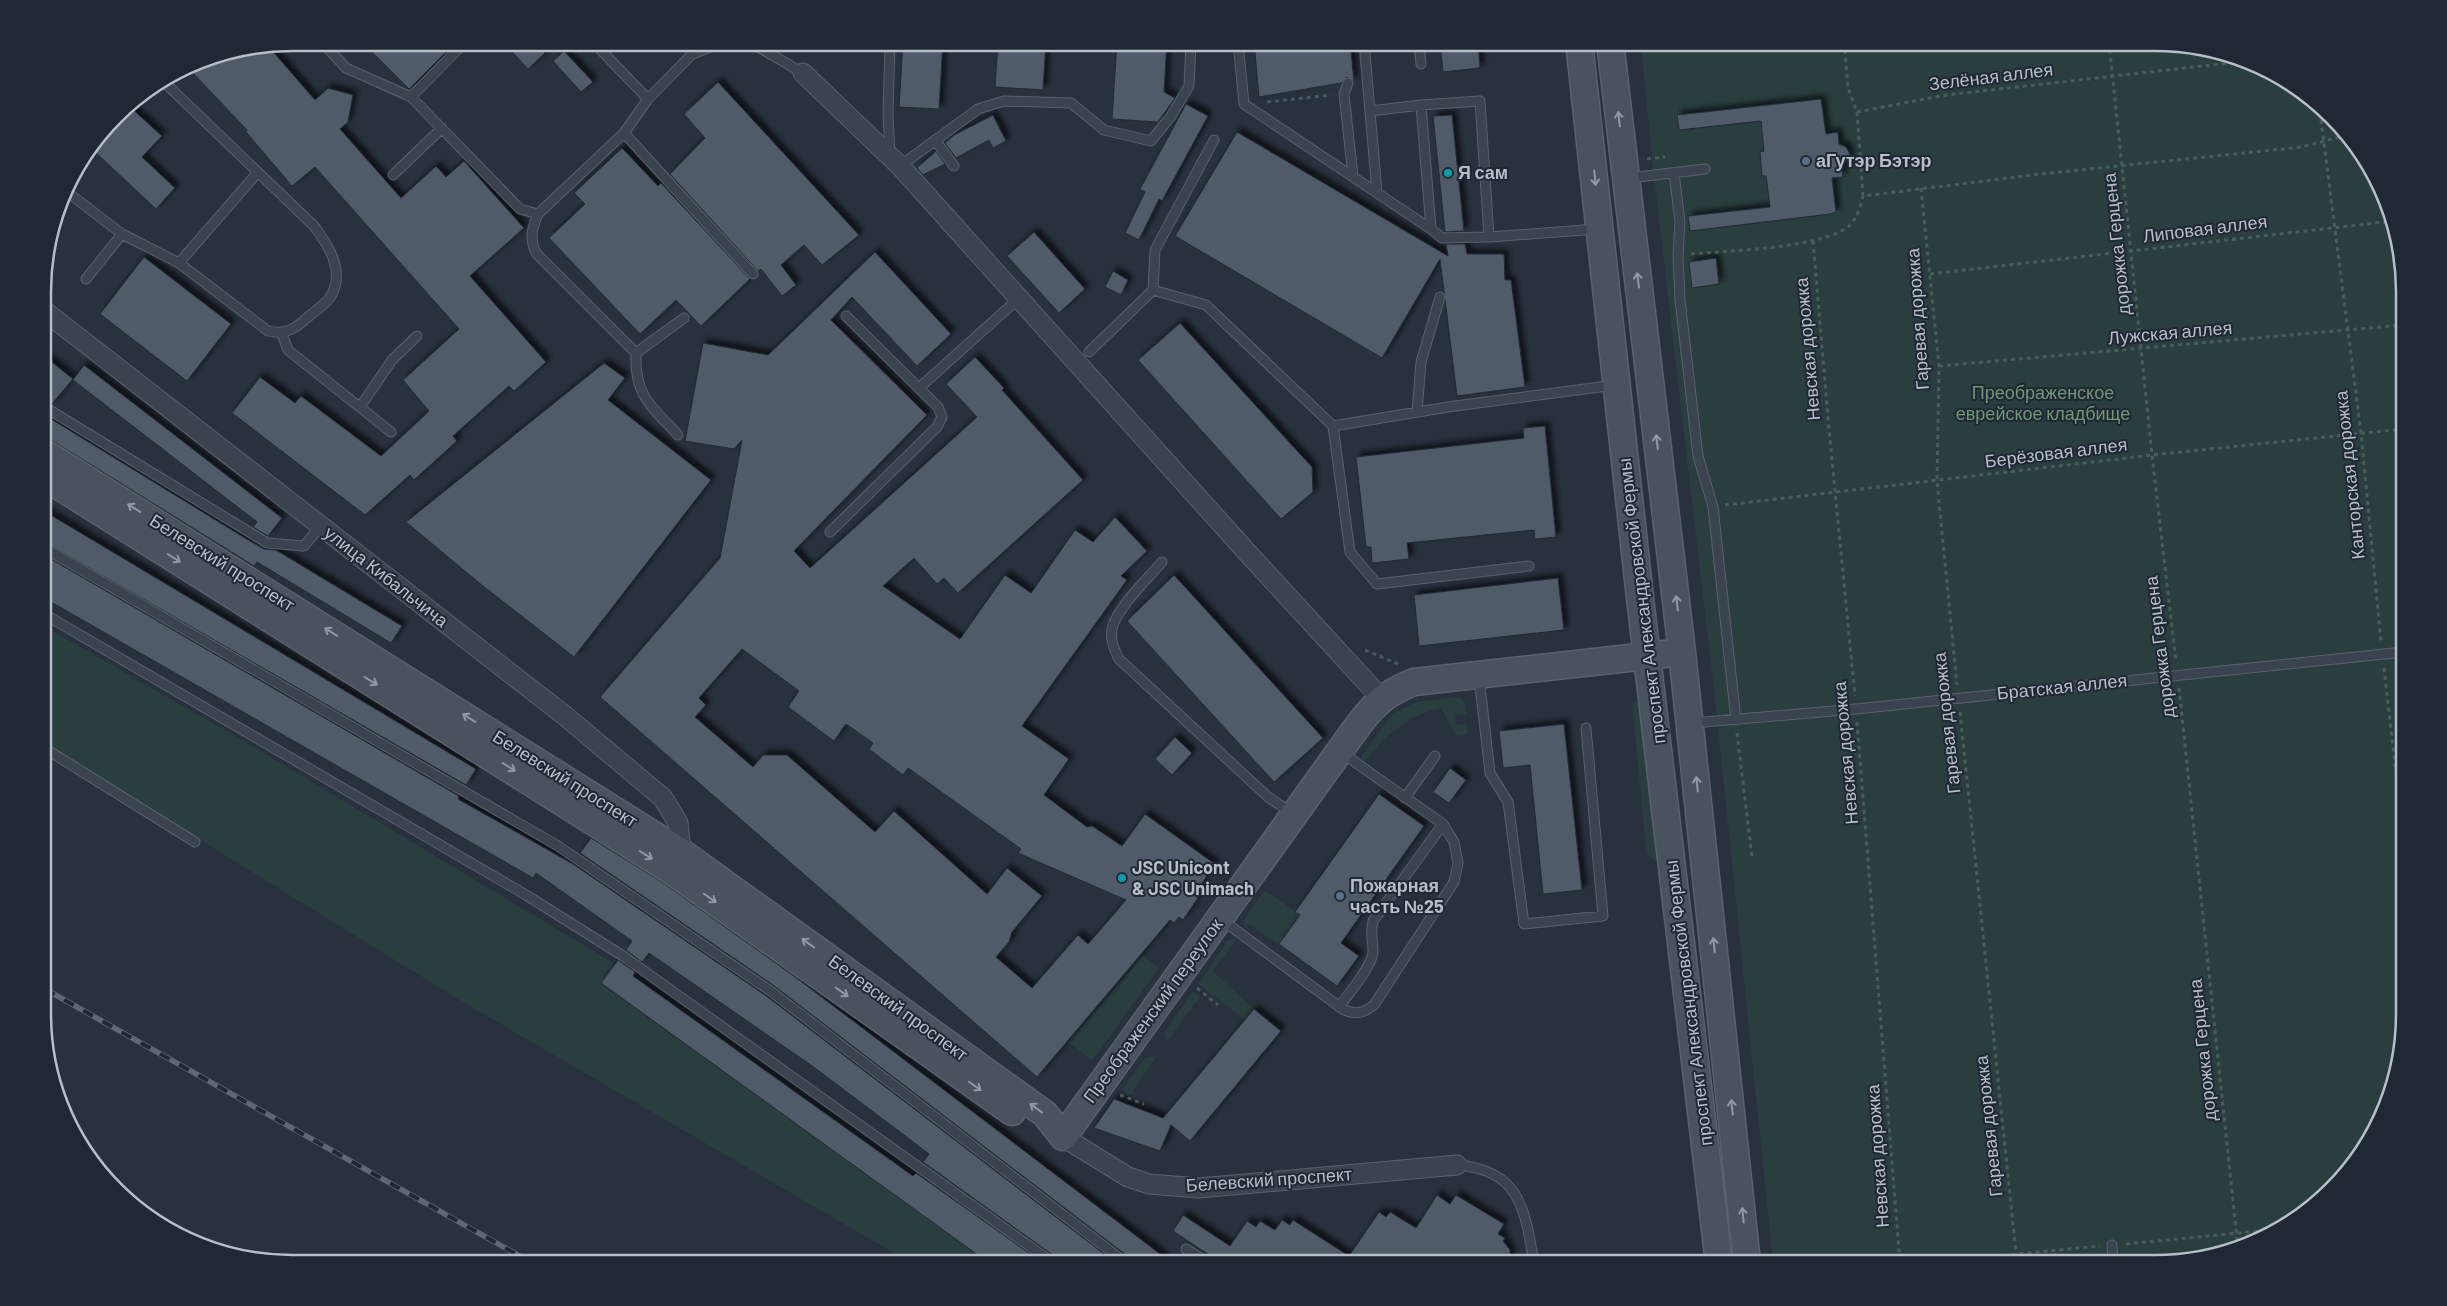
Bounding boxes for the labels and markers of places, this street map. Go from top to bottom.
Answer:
place label: аГутэр Бэтэр [1816,149,1932,171]
marker: аГутэр Бэтэр [1800,155,1812,167]
place label: Я сам [1458,161,1508,183]
marker: Я сам [1442,167,1454,179]
place label: JSC Unicont & JSC Unimach [1132,856,1254,899]
marker: JSC Unicont & JSC Unimach [1116,872,1128,884]
place label: Пожарная часть №25 [1350,874,1444,917]
marker: Пожарная часть №25 [1334,890,1346,902]

